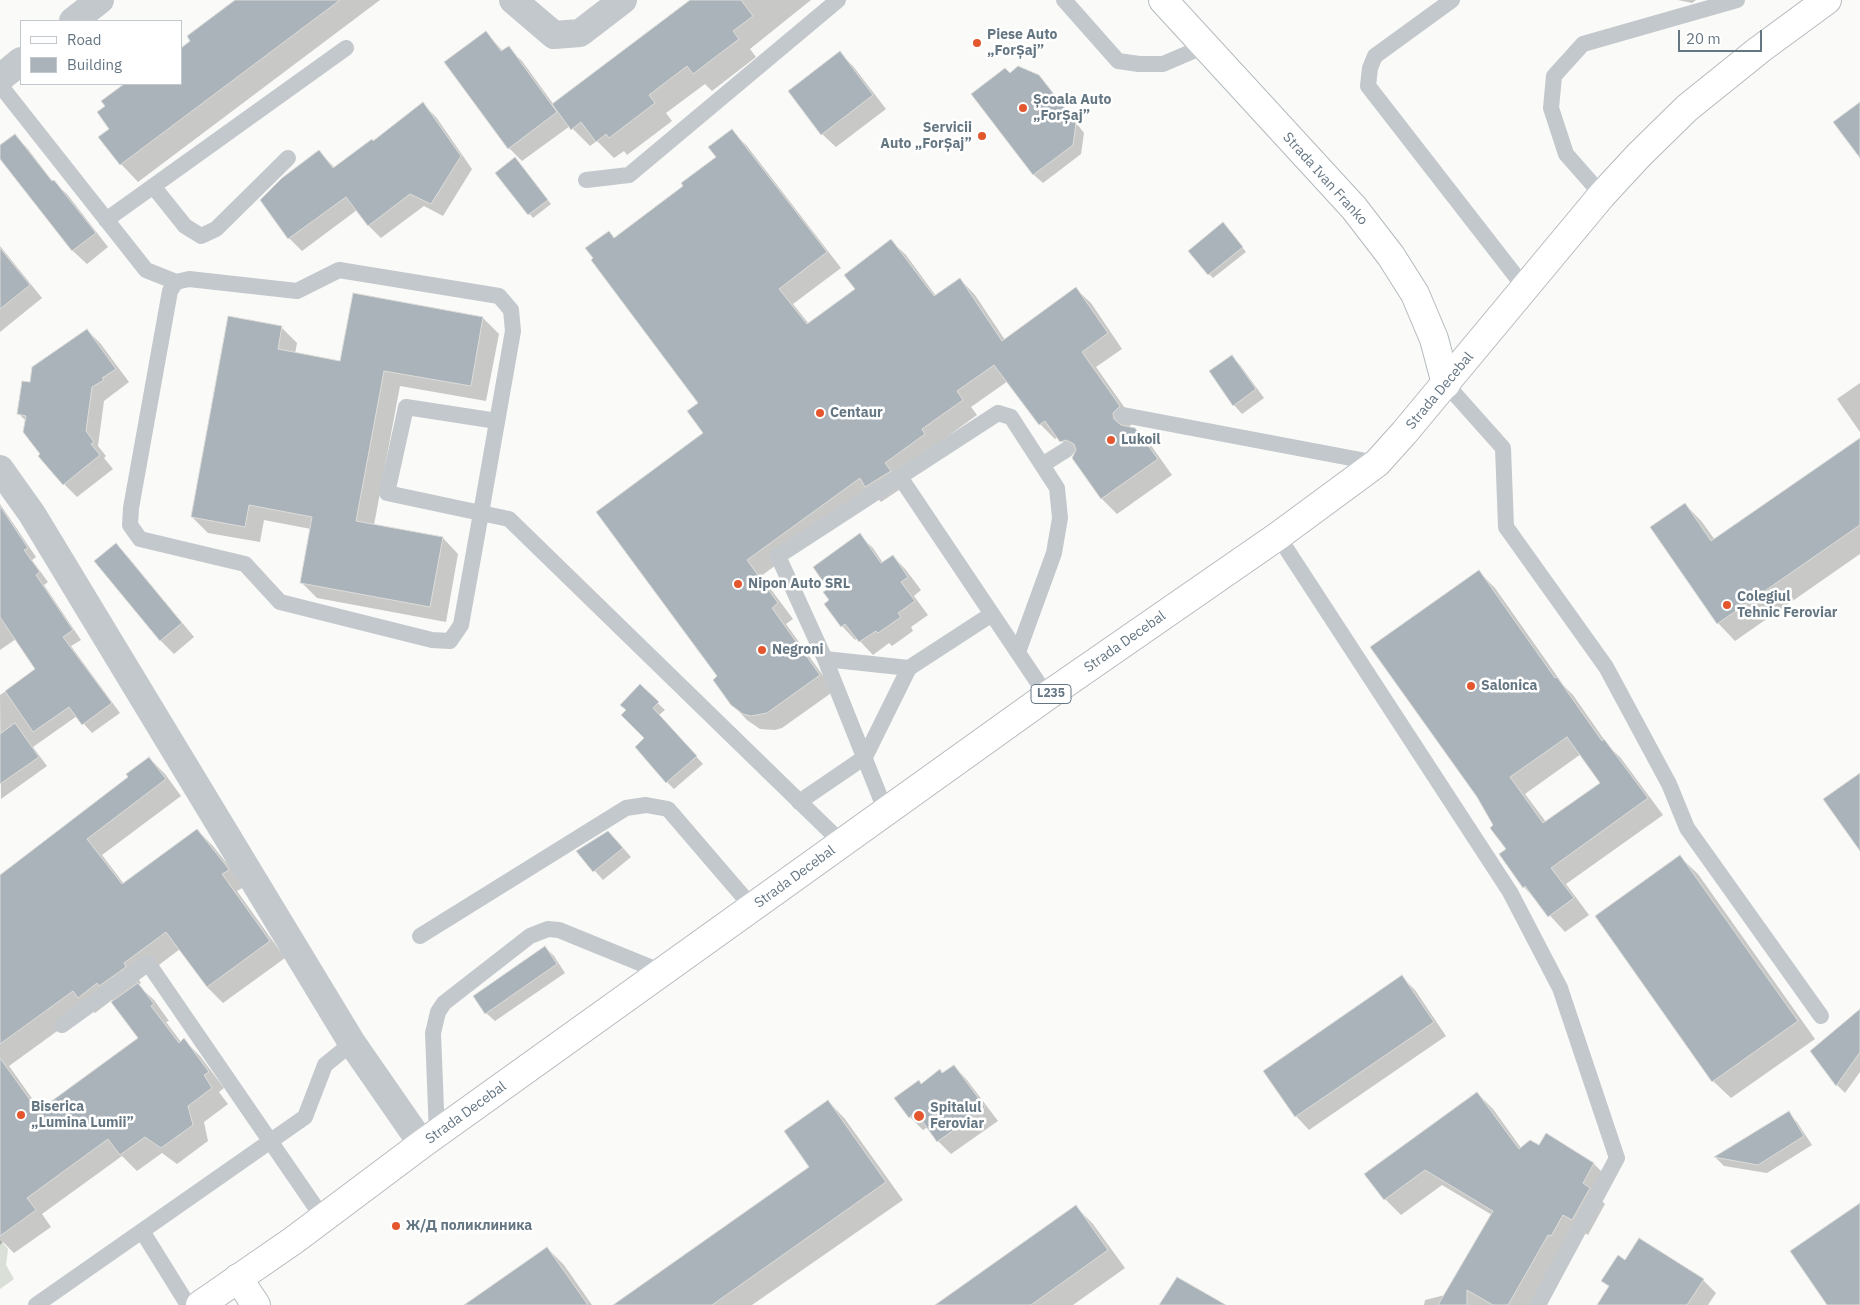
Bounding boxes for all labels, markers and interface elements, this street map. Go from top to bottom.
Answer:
legend [20,20,182,85]
scale bar [1680,20,1764,52]
place label: Piese Auto „ForȘaj” [987,27,1057,59]
text: 20 m [1686,29,1721,48]
text: Road [67,30,102,49]
marker: Piese Auto „ForȘaj” [971,37,983,49]
text: Building [67,55,122,74]
place label: Școala Auto „ForȘaj” [1033,92,1111,124]
marker: Școala Auto „ForȘaj” [1017,102,1029,114]
place label: Servicii Auto „ForȘaj” [880,120,972,152]
street label: Strada Ivan Franko [1279,129,1371,229]
marker: Servicii Auto „ForȘaj” [976,130,988,142]
street label: Strada Decebal [1403,349,1477,433]
place label: Centaur [830,405,883,421]
marker: Centaur [814,407,826,419]
place label: Lukoil [1121,432,1161,448]
marker: Lukoil [1105,434,1117,446]
place label: Nipon Auto SRL [748,576,850,592]
marker: Nipon Auto SRL [732,578,744,590]
place label: Colegiul Tehnic Feroviar [1737,589,1838,622]
marker: Colegiul Tehnic Feroviar [1721,599,1733,611]
street label: Strada Decebal [1081,608,1169,676]
place label: Negroni [772,642,824,658]
marker: Negroni [756,644,768,656]
place label: Salonica [1481,678,1537,694]
marker: Salonica [1465,680,1477,692]
road number: L235 [1031,684,1071,704]
street label: Strada Decebal [751,842,839,912]
street label: Strada Decebal [422,1078,510,1148]
place label: Biserica „Lumina Lumii” [31,1099,134,1132]
place label: Spitalul Feroviar [930,1100,984,1132]
marker: Biserica „Lumina Lumii” [15,1109,27,1121]
marker: Spitalul Feroviar [912,1109,926,1123]
place label: Ж/Д поликлиника [406,1218,532,1234]
marker: Ж/Д поликлиника [390,1220,402,1232]

